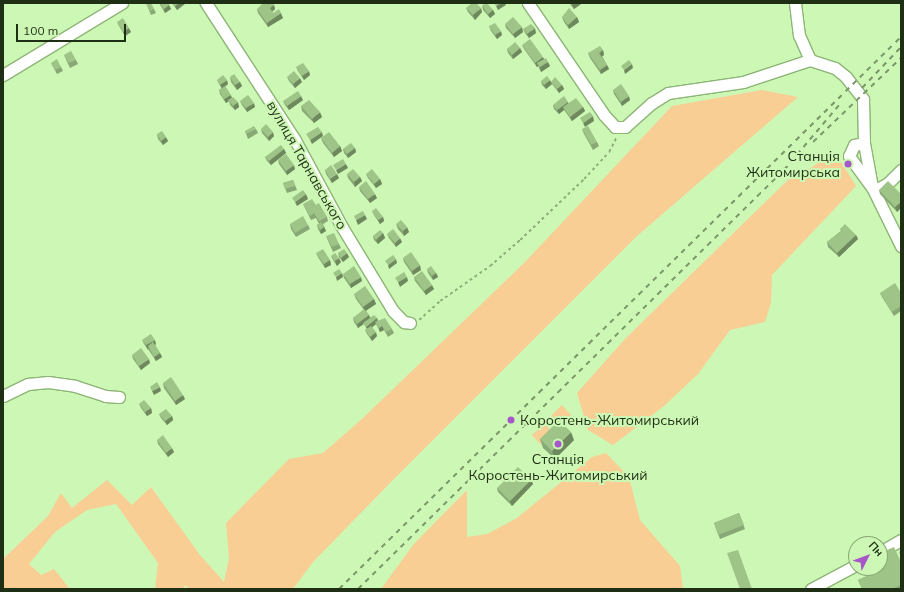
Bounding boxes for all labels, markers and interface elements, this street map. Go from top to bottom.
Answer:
scale bar [18,16,128,42]
text: 100 m [23,23,58,38]
street label: вулиця Тарнавського [263,98,351,232]
place label: Станція Житомирська [746,148,840,180]
marker: Станція Житомирська [843,159,853,169]
place label: Коростень-Житомирський [520,412,699,428]
marker: Коростень-Житомирський [505,414,517,426]
marker: Станція Коростень-Житомирський [553,439,563,449]
place label: Станція Коростень-Житомирський [468,451,648,484]
north arrow [848,536,888,576]
text: Пн [866,538,886,559]

